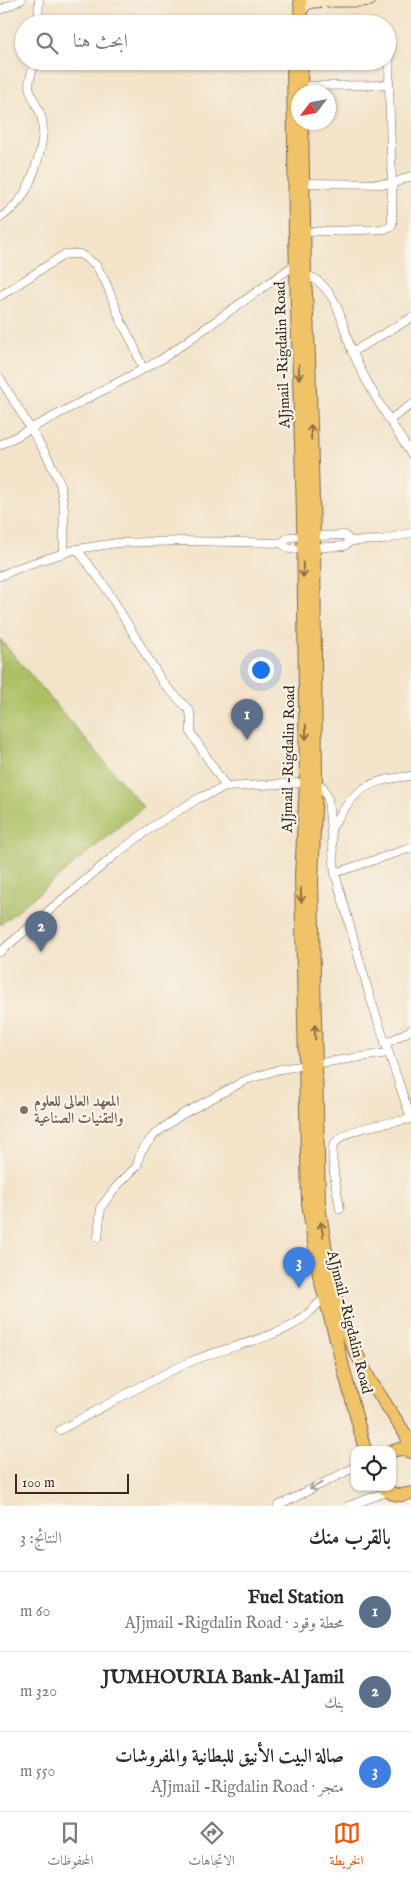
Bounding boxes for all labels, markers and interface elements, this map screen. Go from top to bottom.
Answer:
search box [15,15,396,70]
icon: search [33,29,61,57]
text: ابحث هنا [73,30,128,54]
north arrow [291,85,336,130]
street label: AJjmail -Rigdalin Road [270,280,295,430]
one-way arrow [295,364,304,380]
one-way arrow [306,424,316,440]
one-way arrow [298,562,308,578]
your location [248,657,274,683]
street label: AJjmail -Rigdalin Road [278,684,299,834]
pin: 1 [231,699,263,740]
one-way arrow [301,724,310,740]
one-way arrow [297,886,306,902]
pin: 2 [25,911,57,952]
one-way arrow [310,1024,320,1040]
place label: المعهد العالي للعلوم والتقنيات الصناعية [34,1092,123,1128]
marker: المعهد العالي للعلوم والتقنيات الصناعية [18,1104,30,1116]
one-way arrow [317,1221,327,1237]
pin: 3 [283,1247,315,1288]
street label: AJjmail -Rigdalin Road [322,1247,377,1397]
map controls [351,1446,396,1491]
button: locate [351,1446,396,1491]
scale bar [15,1471,129,1494]
text: 100 m [22,1474,55,1492]
one-way arrow [309,1481,324,1491]
text: بالقرب منك [309,1525,391,1552]
text: النتائج: 3 [20,1529,62,1549]
text: Fuel Station [248,1586,344,1610]
text: 60 m [20,1602,50,1622]
text: 1 [372,1602,378,1622]
text: محطة وقود · AJjmail -Rigdalin Road [125,1614,344,1634]
text: JUMHOURIA Bank-Al Jamil [102,1666,344,1690]
text: 320 m [20,1682,57,1702]
text: 2 [371,1682,379,1702]
text: بنك [324,1694,344,1714]
text: صالة البيت الأنيق للبطانية والمفروشات [115,1745,344,1769]
text: 550 m [20,1762,55,1782]
text: 3 [372,1762,378,1782]
text: متجر · AJjmail -Rigdalin Road [151,1778,344,1798]
tab: المحفوظات [47,1819,94,1874]
tab: الاتجاهات [188,1819,235,1874]
tab: الخريطة [330,1819,364,1874]

